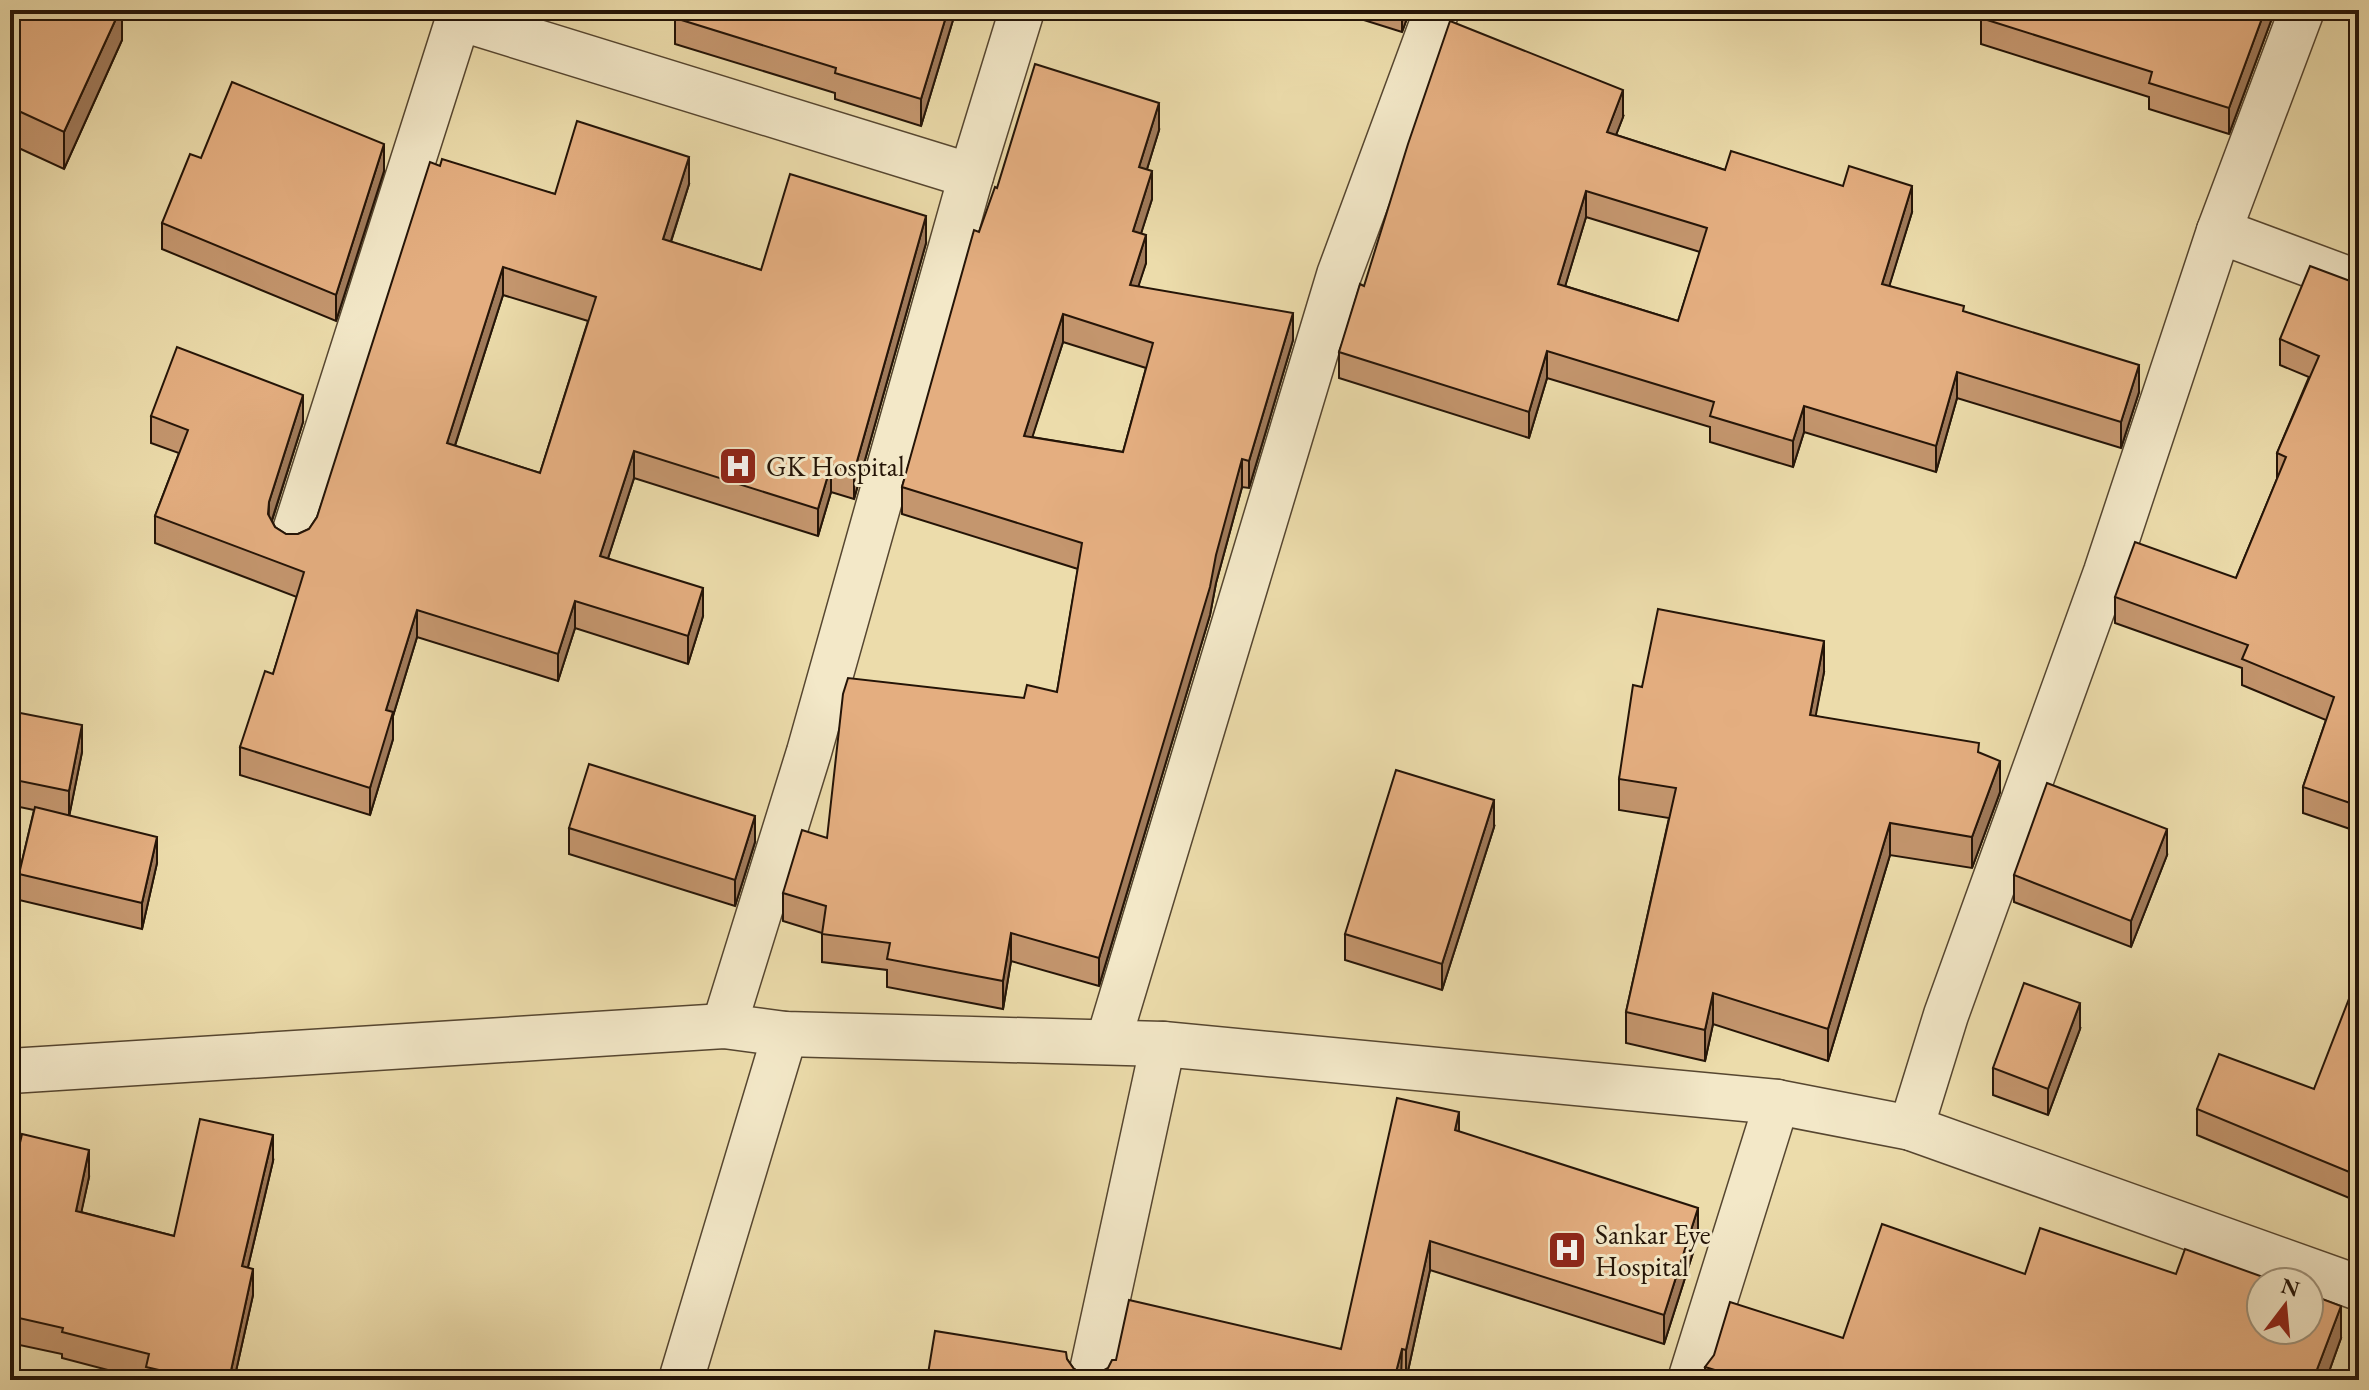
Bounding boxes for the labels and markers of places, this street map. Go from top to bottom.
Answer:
hospital icon: GK Hospital [717,445,759,487]
place label: GK Hospital [766,448,905,484]
place label: Sankar Eye Hospital [1595,1216,1711,1284]
hospital icon: Sankar Eye Hospital [1546,1229,1588,1271]

